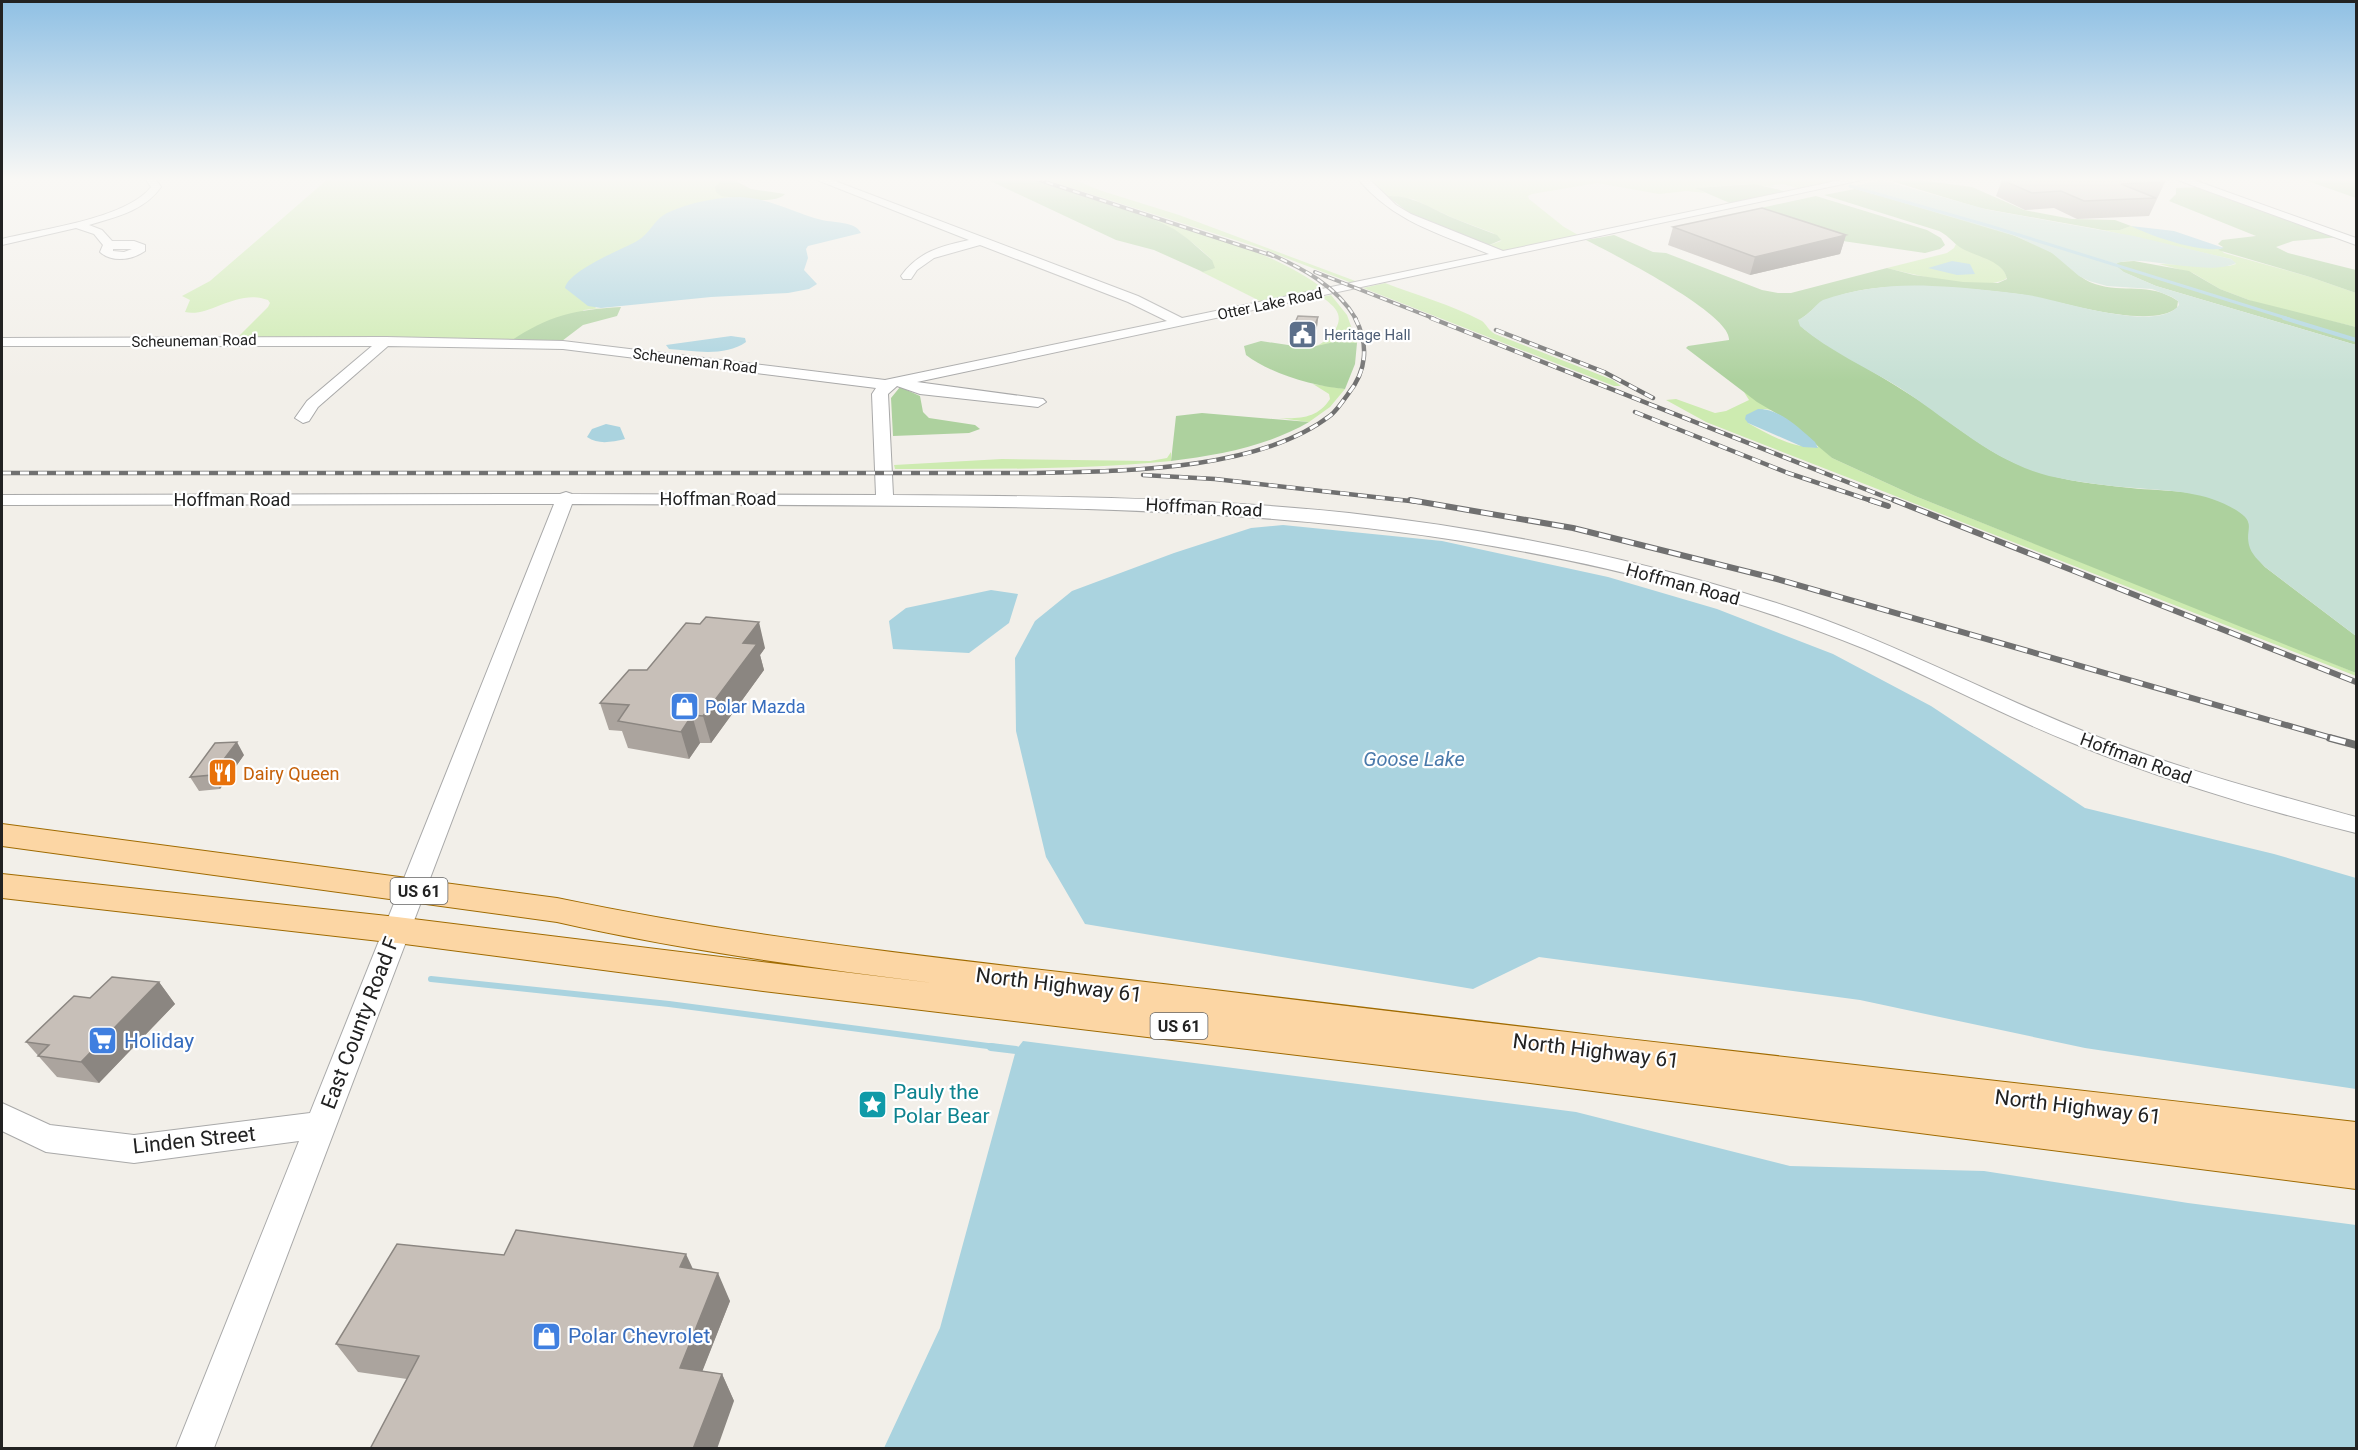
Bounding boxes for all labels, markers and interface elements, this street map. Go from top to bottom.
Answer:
street label: Otter Lake Road [1216,284,1324,324]
public building icon: Heritage Hall [1287,319,1319,351]
place label: Heritage Hall [1324,326,1411,344]
street label: Scheuneman Road [131,331,257,351]
street label: Scheuneman Road [632,344,758,378]
street label: Hoffman Road [660,488,776,509]
street label: Hoffman Road [174,489,290,510]
street label: Hoffman Road [1145,493,1263,521]
street label: Hoffman Road [1624,559,1742,609]
shop icon: Polar Mazda [668,690,700,722]
place label: Polar Mazda [705,696,805,717]
street label: Hoffman Road [2077,728,2195,788]
water label: Goose Lake [1363,747,1465,771]
restaurant icon: Dairy Queen [206,757,238,789]
place label: Dairy Queen [243,763,340,784]
road number: US 61 [390,878,448,904]
street label: East County Road F [316,934,404,1112]
street label: North Highway 61 [974,963,1144,1007]
road number: US 61 [1150,1013,1208,1039]
supermarket icon: Holiday [87,1025,119,1057]
place label: Holiday [124,1029,194,1053]
street label: North Highway 61 [1511,1029,1681,1073]
place label: Pauly the Polar Bear [893,1080,990,1128]
street label: North Highway 61 [1993,1085,2163,1129]
place icon: Pauly the Polar Bear [856,1088,888,1120]
street label: Linden Street [131,1122,257,1158]
shop icon: Polar Chevrolet [531,1320,563,1352]
place label: Polar Chevrolet [568,1324,710,1348]

